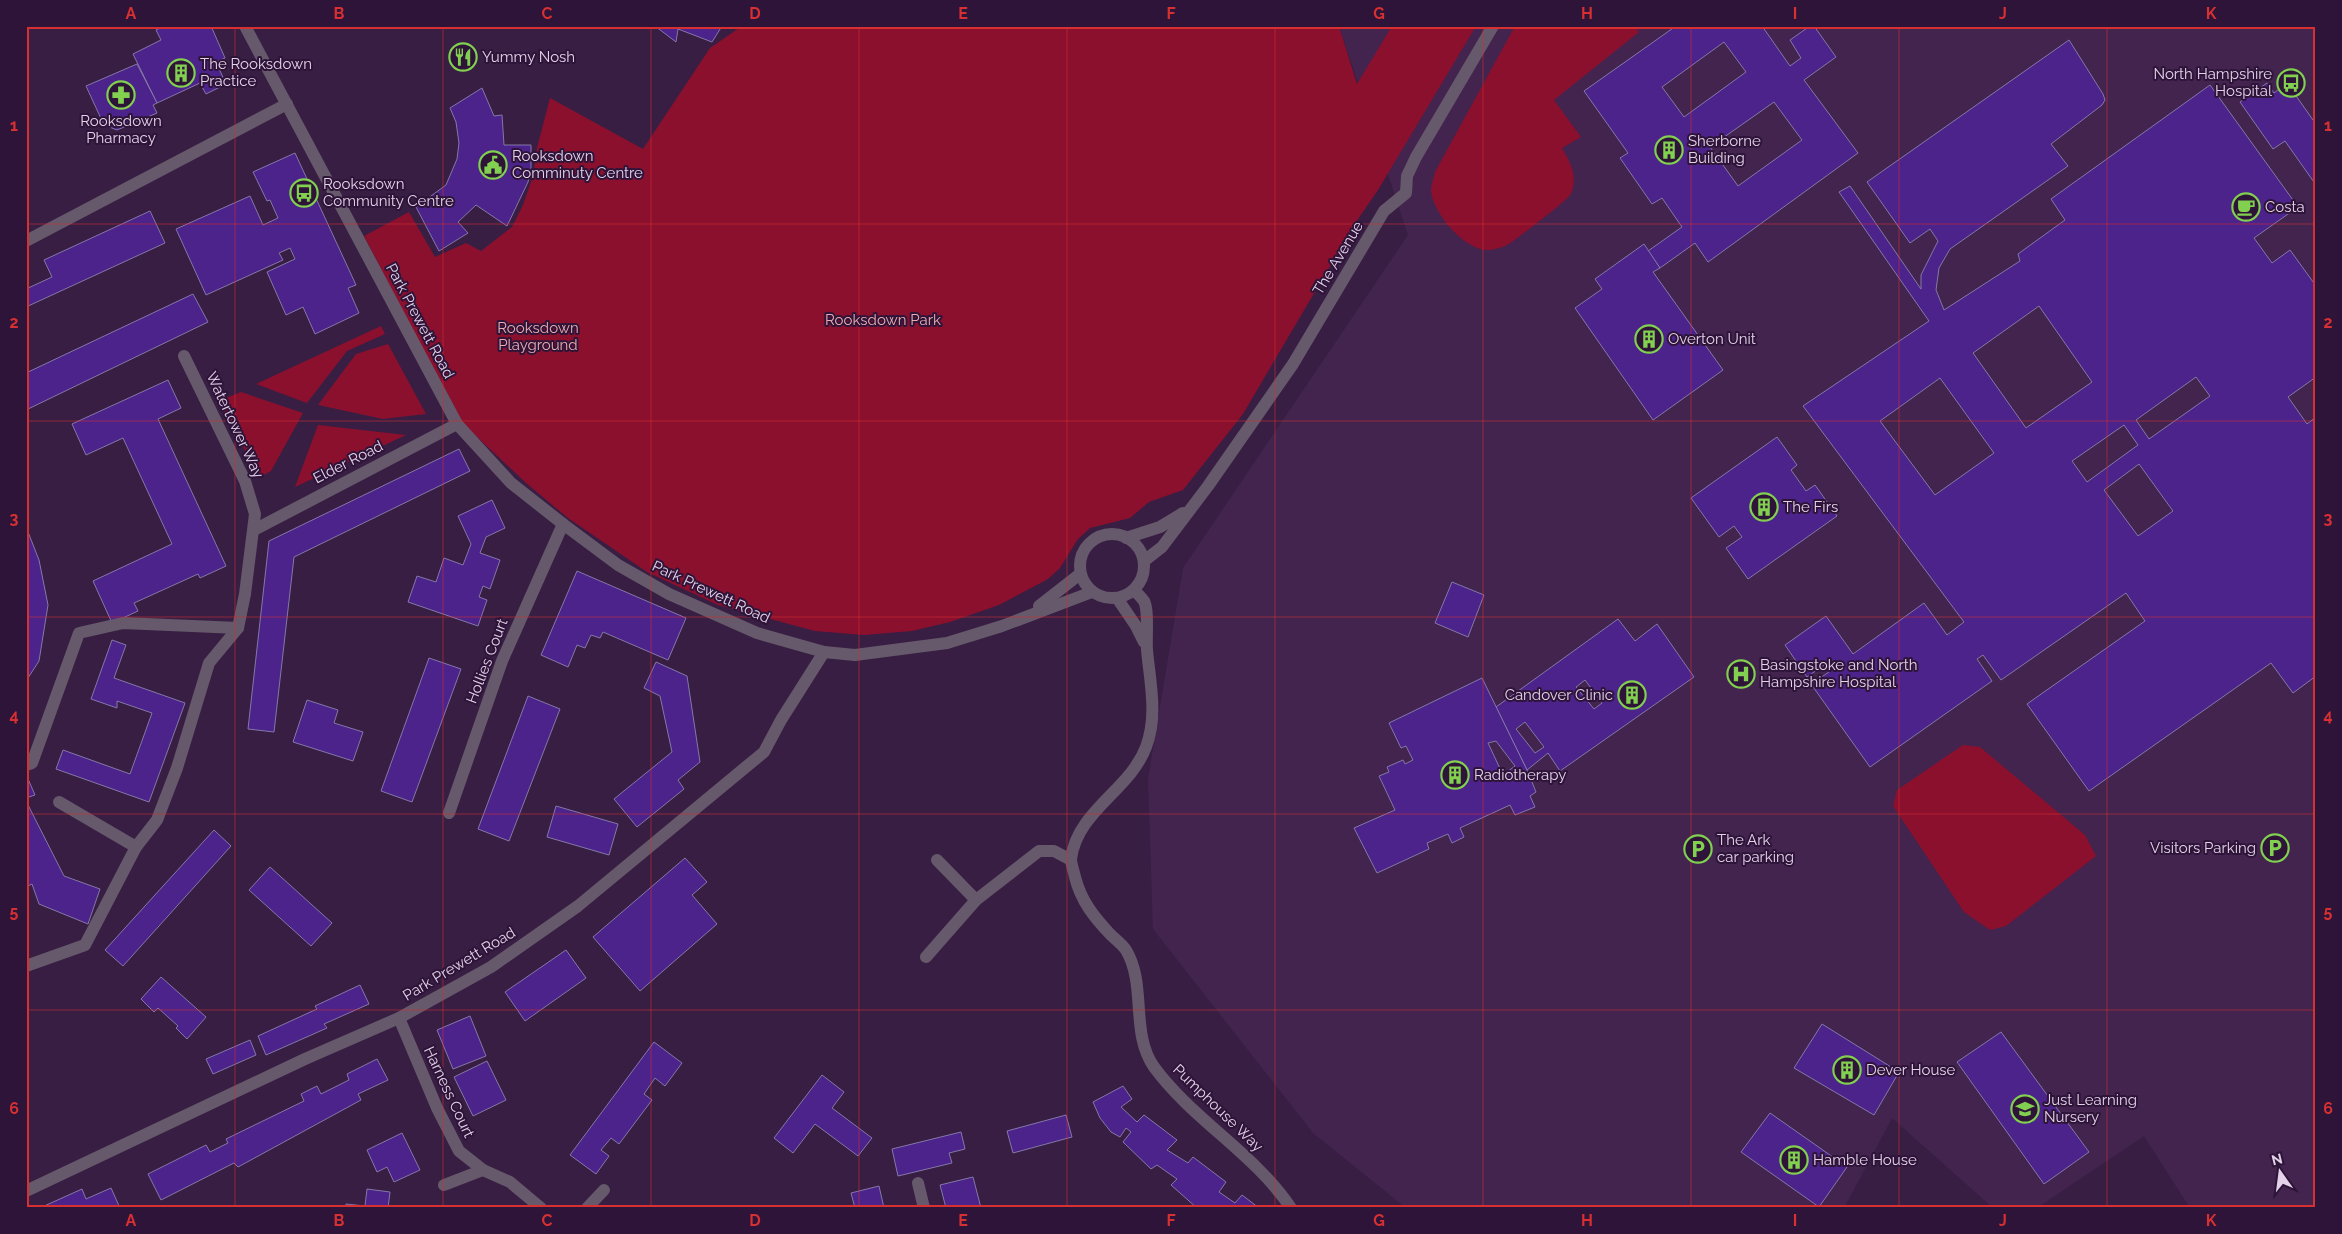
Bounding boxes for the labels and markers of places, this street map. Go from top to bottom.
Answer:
restaurant icon: Yummy Nosh [448,42,478,72]
place label: Yummy Nosh [482,48,575,66]
place label: The Rooksdown Practice [200,55,312,90]
building icon: The Rooksdown Practice [166,58,196,88]
place label: North Hampshire Hospital [2153,65,2273,100]
bus stop icon: North Hampshire Hospital [2276,68,2306,98]
pharmacy icon: Rooksdown Pharmacy [106,80,136,110]
place label: Rooksdown Pharmacy [80,112,162,147]
place label: Sherborne Building [1688,132,1761,167]
building icon: Sherborne Building [1654,135,1684,165]
place label: Rooksdown Comminuty Centre [512,147,643,182]
public building icon: Rooksdown Comminuty Centre [478,150,508,180]
place label: Rooksdown Community Centre [323,175,454,210]
bus stop icon: Rooksdown Community Centre [289,178,319,208]
cafe icon: Costa [2231,192,2261,222]
place label: Costa [2265,198,2305,216]
building icon: Overton Unit [1634,324,1664,354]
place label: Overton Unit [1668,330,1756,348]
building icon: The Firs [1749,492,1779,522]
place label: The Firs [1783,498,1838,516]
place label: Basingstoke and North Hampshire Hospital [1760,656,1917,691]
hospital icon: Basingstoke and North Hampshire Hospital [1726,659,1756,689]
building icon: Candover Clinic [1617,680,1647,710]
place label: Candover Clinic [1505,686,1613,704]
building icon: Radiotherapy [1440,760,1470,790]
place label: Radiotherapy [1474,766,1566,784]
place label: The Ark car parking [1717,831,1794,866]
parking icon: Visitors Parking [2260,833,2290,863]
parking icon: The Ark car parking [1683,834,1713,864]
place label: Visitors Parking [2150,839,2256,857]
building icon: Dever House [1832,1055,1862,1085]
place label: Dever House [1866,1061,1956,1079]
place label: Just Learning Nursery [2044,1091,2137,1126]
school or university icon: Just Learning Nursery [2010,1094,2040,1124]
building icon: Hamble House [1779,1145,1809,1175]
place label: Hamble House [1813,1151,1917,1169]

